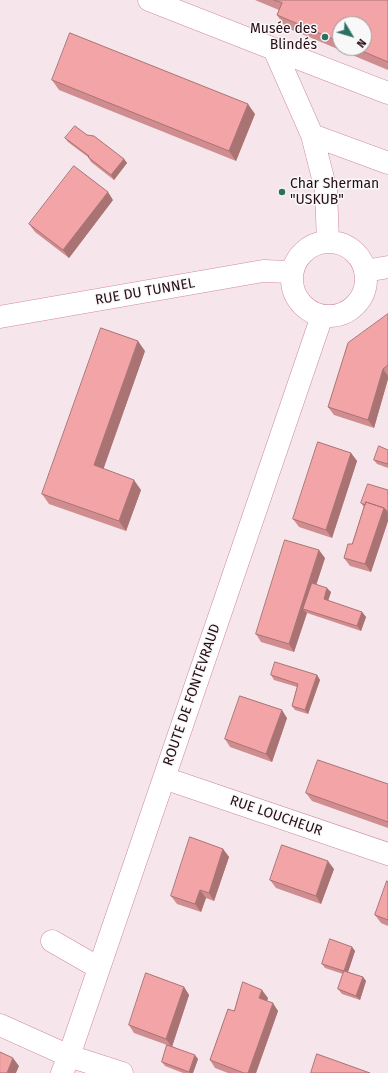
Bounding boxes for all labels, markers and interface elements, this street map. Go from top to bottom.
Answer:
north arrow [332,16,372,56]
place label: Musée des Blindés [250,21,317,54]
marker: Musée des Blindés [320,32,330,42]
text: N [354,36,368,50]
place label: Char Sherman "USKUB" [290,176,379,208]
marker: Char Sherman "USKUB" [277,187,287,197]
street label: RUE DU TUNNEL [94,275,196,309]
street label: ROUTE DE FONTEVRAUD [160,622,224,768]
street label: RUE LOUCHEUR [228,792,324,840]

